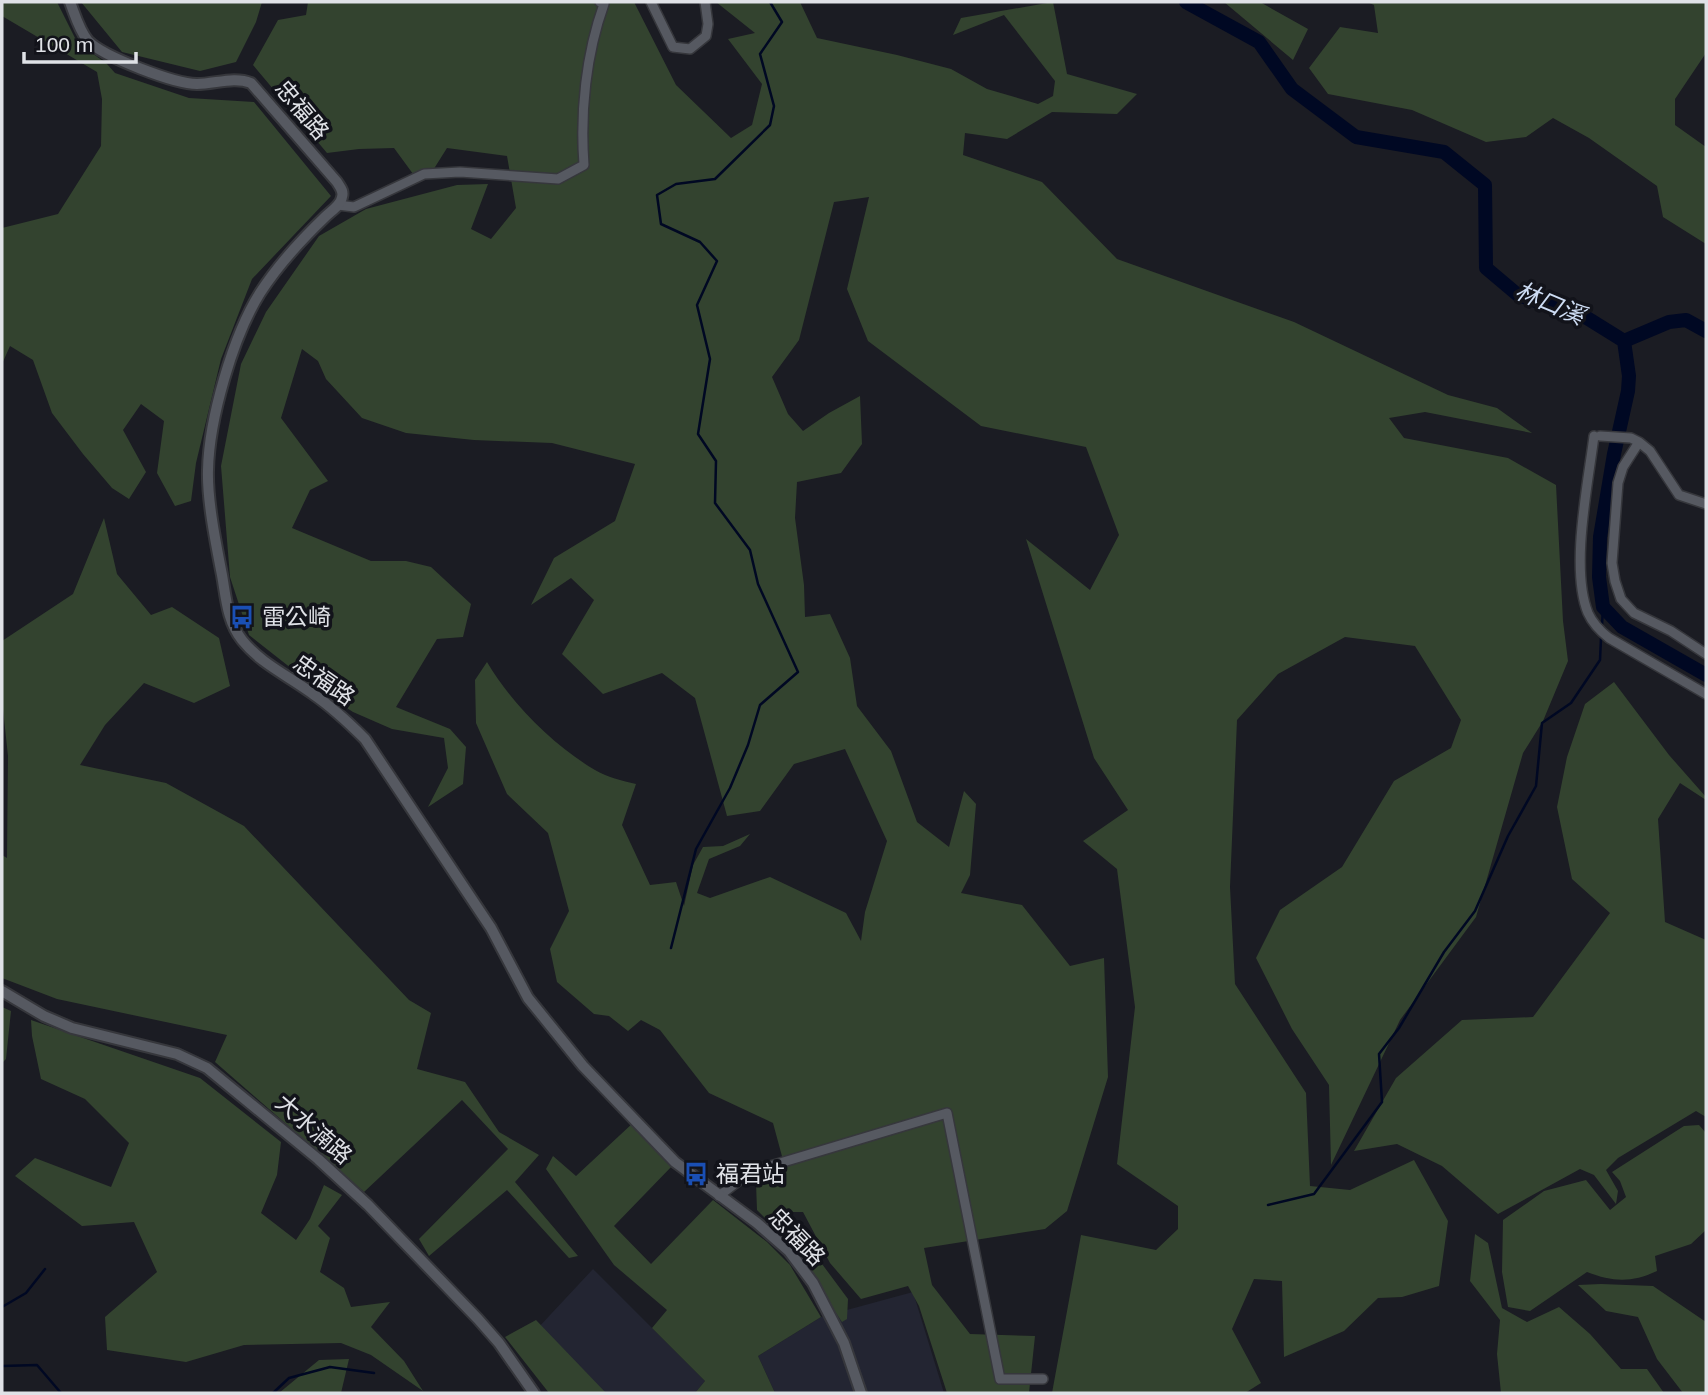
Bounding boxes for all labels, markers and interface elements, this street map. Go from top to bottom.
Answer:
scale bar [24,21,136,65]
text: 100 m [35,33,93,56]
street label: 忠福路 [270,75,334,145]
water label: 林口溪 [1512,277,1591,331]
bus stop icon: 雷公崎 [228,603,256,631]
place label: 雷公崎 [262,604,331,630]
street label: 忠福路 [288,650,360,710]
street label: 大水湳路 [271,1089,357,1169]
bus stop icon: 福君站 [682,1160,710,1188]
place label: 福君站 [716,1161,785,1187]
street label: 忠福路 [764,1203,830,1271]

